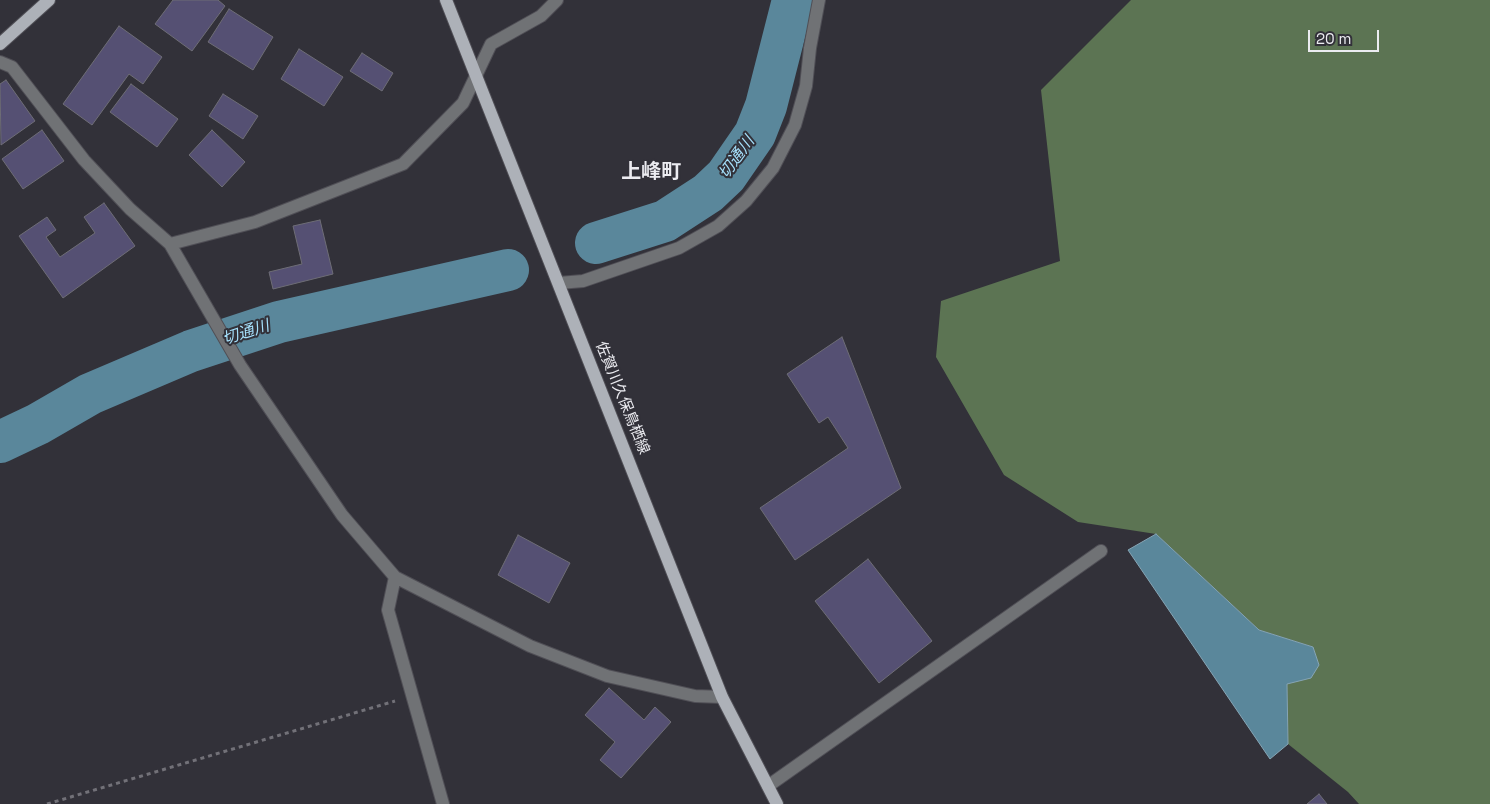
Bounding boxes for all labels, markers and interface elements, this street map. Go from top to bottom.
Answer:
scale bar [1310,20,1381,52]
text: 20 m [1316,29,1351,48]
water label: 切通川 [715,133,759,183]
district label: 上峰町 [621,161,681,185]
water label: 切通川 [220,316,272,350]
street label: 佐賀川久保鳥栖線 [591,339,653,457]

